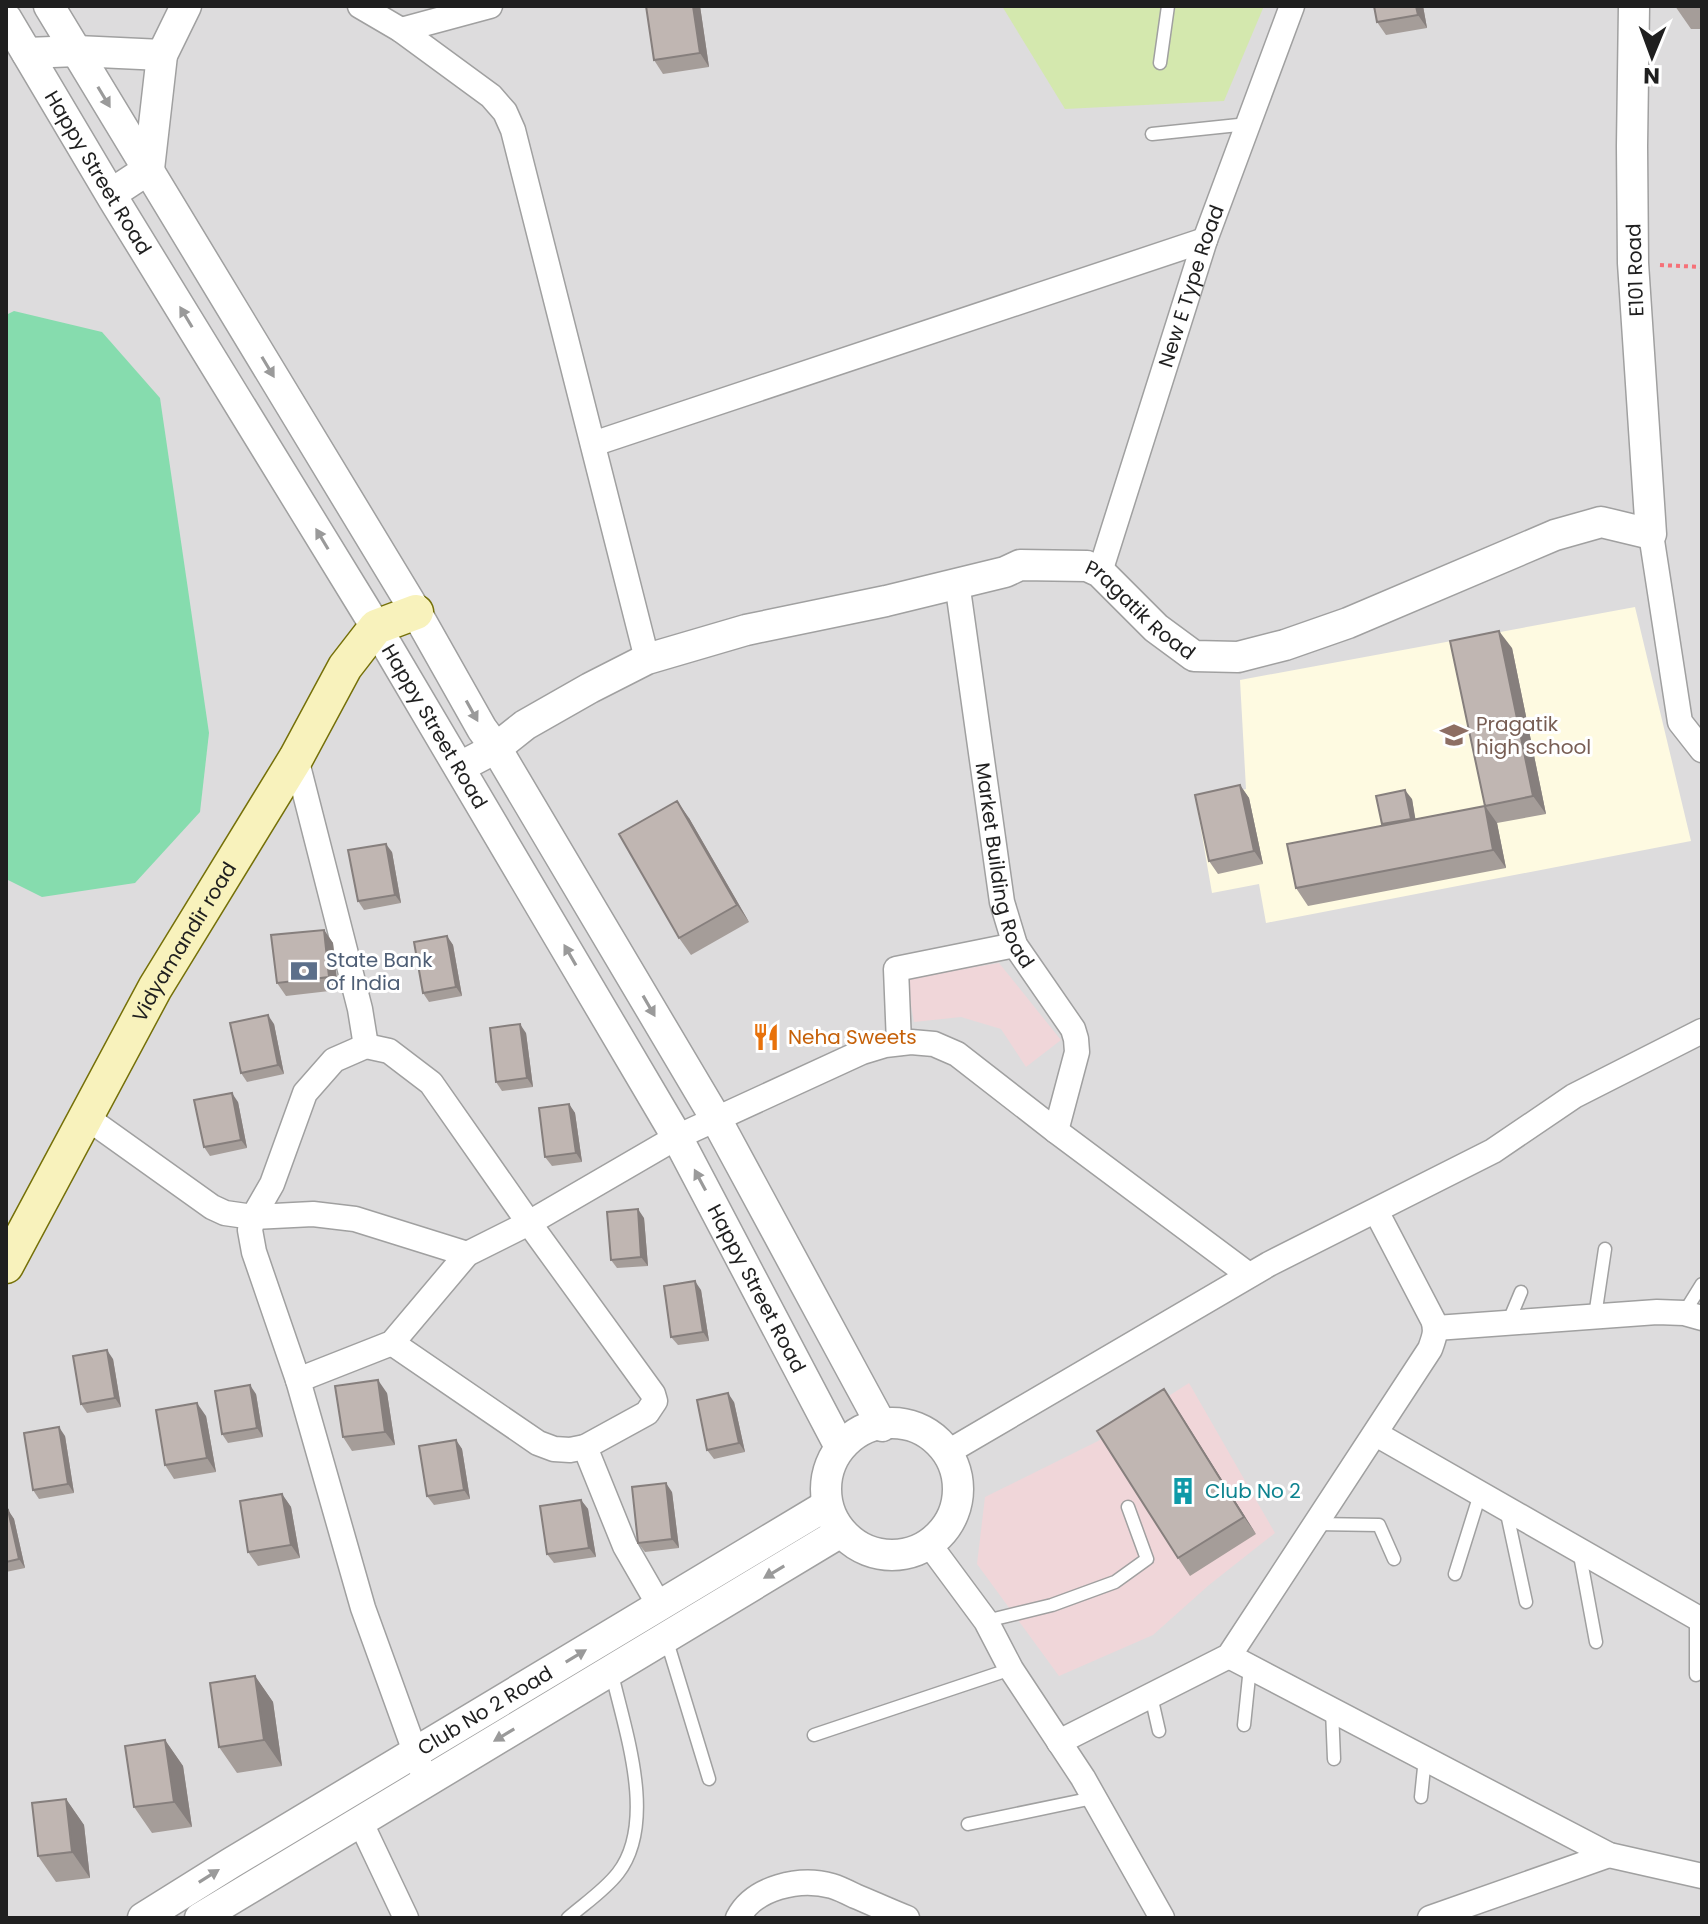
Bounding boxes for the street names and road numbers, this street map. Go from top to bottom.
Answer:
street label: Happy Street Road [38,85,158,260]
street label: New E Type Road [1152,201,1231,371]
street label: E101 Road [1619,223,1651,317]
street label: Pragatik Road [1081,553,1201,666]
street label: Happy Street Road [375,639,494,814]
street label: Market Building Road [969,761,1041,974]
street label: Vidyamandir road [125,856,243,1027]
street label: Happy Street Road [701,1199,813,1378]
street label: Club No 2 Road [412,1659,558,1762]

